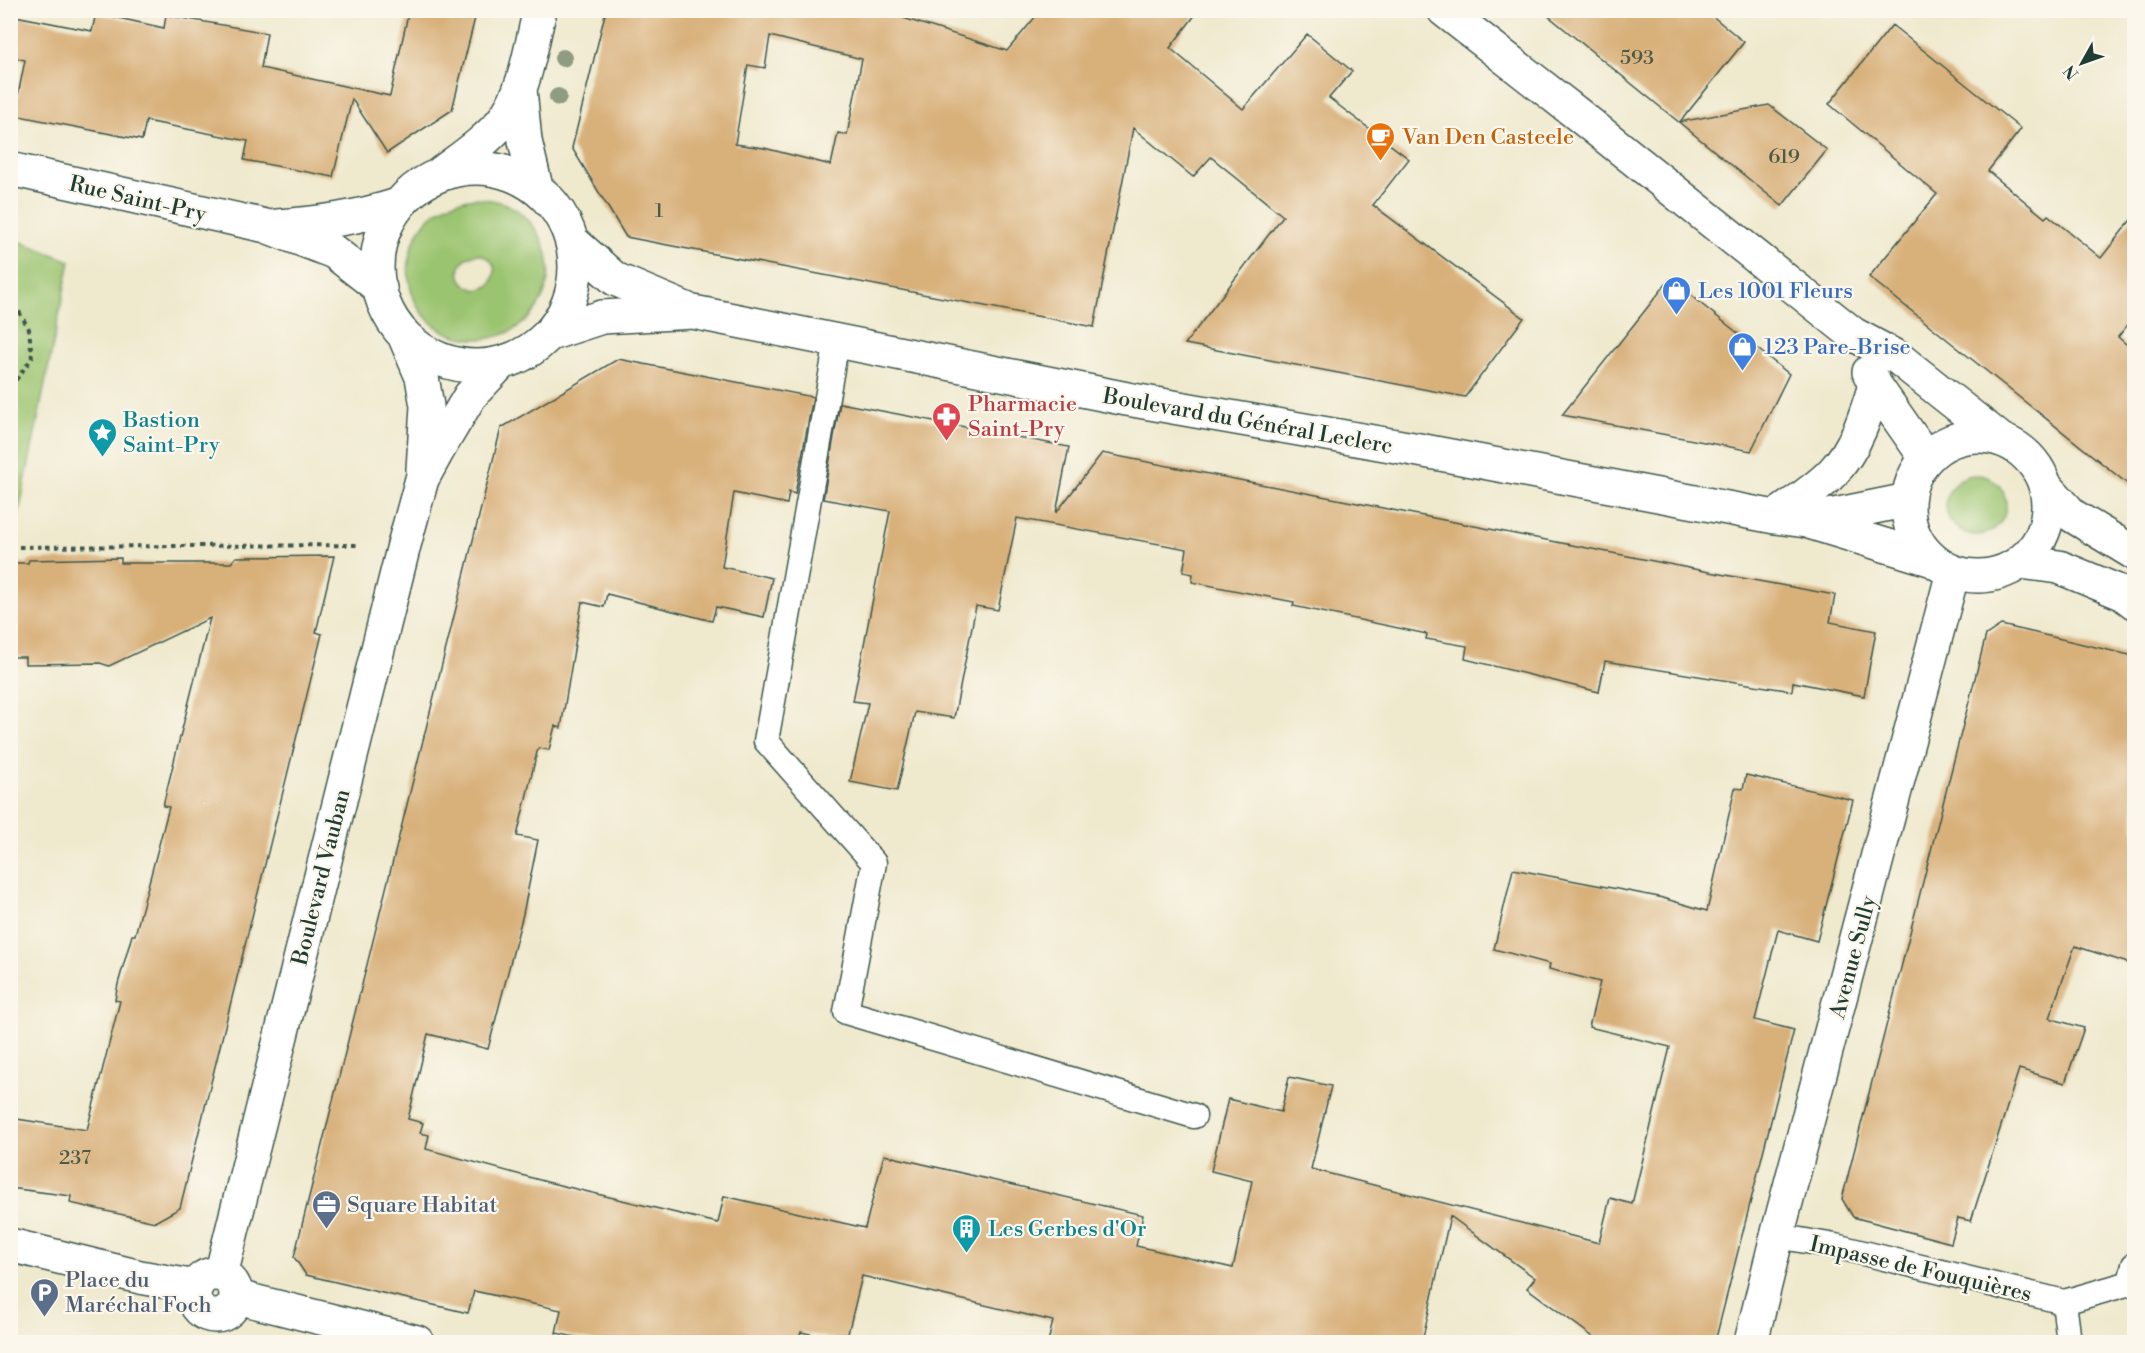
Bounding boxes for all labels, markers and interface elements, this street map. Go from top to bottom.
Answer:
north arrow [2052,33,2112,93]
house number: 593 [1620,46,1654,71]
text: N [2059,60,2083,83]
cafe icon: Van Den Casteele [1365,120,1397,162]
place label: Van Den Casteele [1401,124,1574,151]
house number: 619 [1768,145,1800,170]
street label: Rue Saint-Pry [66,171,209,228]
house number: 1 [655,199,664,224]
shop icon: Les 1001 Fleurs [1661,274,1693,316]
place label: Les 1001 Fleurs [1698,278,1853,305]
shop icon: 123 Pare-Brise [1727,330,1759,372]
place label: 123 Pare-Brise [1764,334,1911,361]
street label: Boulevard du Général Leclerc [1100,383,1395,460]
place label: Pharmacie Saint-Pry [968,391,1077,443]
pharmacy icon: Pharmacie Saint-Pry [931,400,963,442]
place label: Bastion Saint-Pry [122,407,220,459]
place icon: Bastion Saint-Pry [86,416,118,458]
street label: Boulevard Vauban [286,786,356,969]
street label: Avenue Sully [1824,893,1883,1023]
house number: 237 [59,1146,91,1171]
office icon: Square Habitat [310,1188,342,1230]
place label: Square Habitat [347,1192,497,1219]
building icon: Les Gerbes d'Or [951,1212,983,1254]
place label: Les Gerbes d'Or [988,1216,1146,1243]
street label: Impasse de Fouquières [1807,1231,2034,1308]
place label: Place du Maréchal Foch [65,1267,212,1319]
parking icon: Place du Maréchal Foch [28,1276,60,1318]

